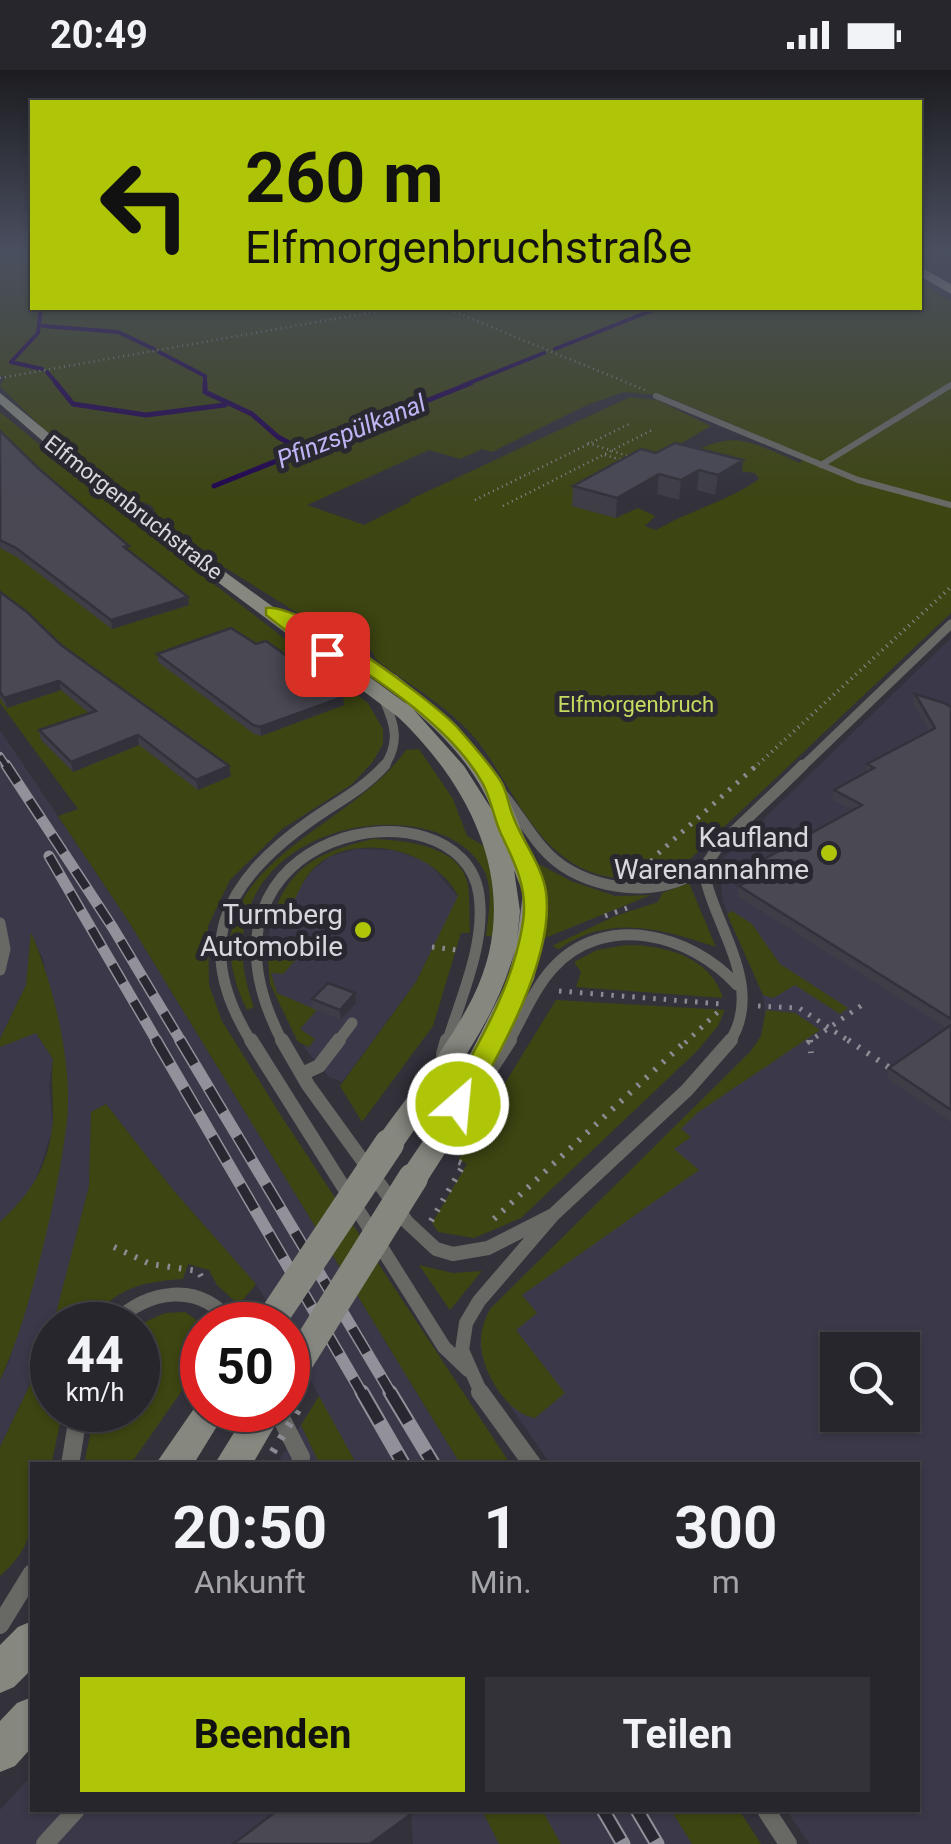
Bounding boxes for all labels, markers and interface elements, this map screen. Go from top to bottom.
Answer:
text: 20:49 [50,13,148,57]
text: 260 m [245,137,444,219]
icon: left [80,140,210,270]
text: Elfmorgenbruchstraße [245,221,692,274]
water label: Pfinzspülkanal [273,388,431,474]
street label: Elfmorgenbruchstraße [40,430,228,585]
pin [285,612,370,697]
icon: arrive [300,627,355,682]
park label: Elfmorgenbruch [558,692,714,717]
place label: Kaufland Warenannahme [614,821,809,886]
marker: Kaufland Warenannahme [818,842,840,864]
place label: Turmberg Automobile [200,898,343,963]
marker: Turmberg Automobile [352,919,374,941]
position arrow [406,1052,510,1156]
speed limit sign: 50 [180,1302,310,1432]
text: 44 [66,1326,124,1384]
map controls [820,1332,920,1432]
button: search [820,1332,920,1432]
text: km/h [66,1378,124,1407]
text: 20:50 [173,1492,327,1563]
text: 1 [483,1492,518,1563]
text: 300 [674,1492,777,1563]
text: Ankunft [194,1563,306,1601]
text: Min. [470,1563,532,1601]
text: m [712,1563,740,1601]
button: Beenden [80,1677,465,1792]
button: Teilen [485,1677,870,1792]

